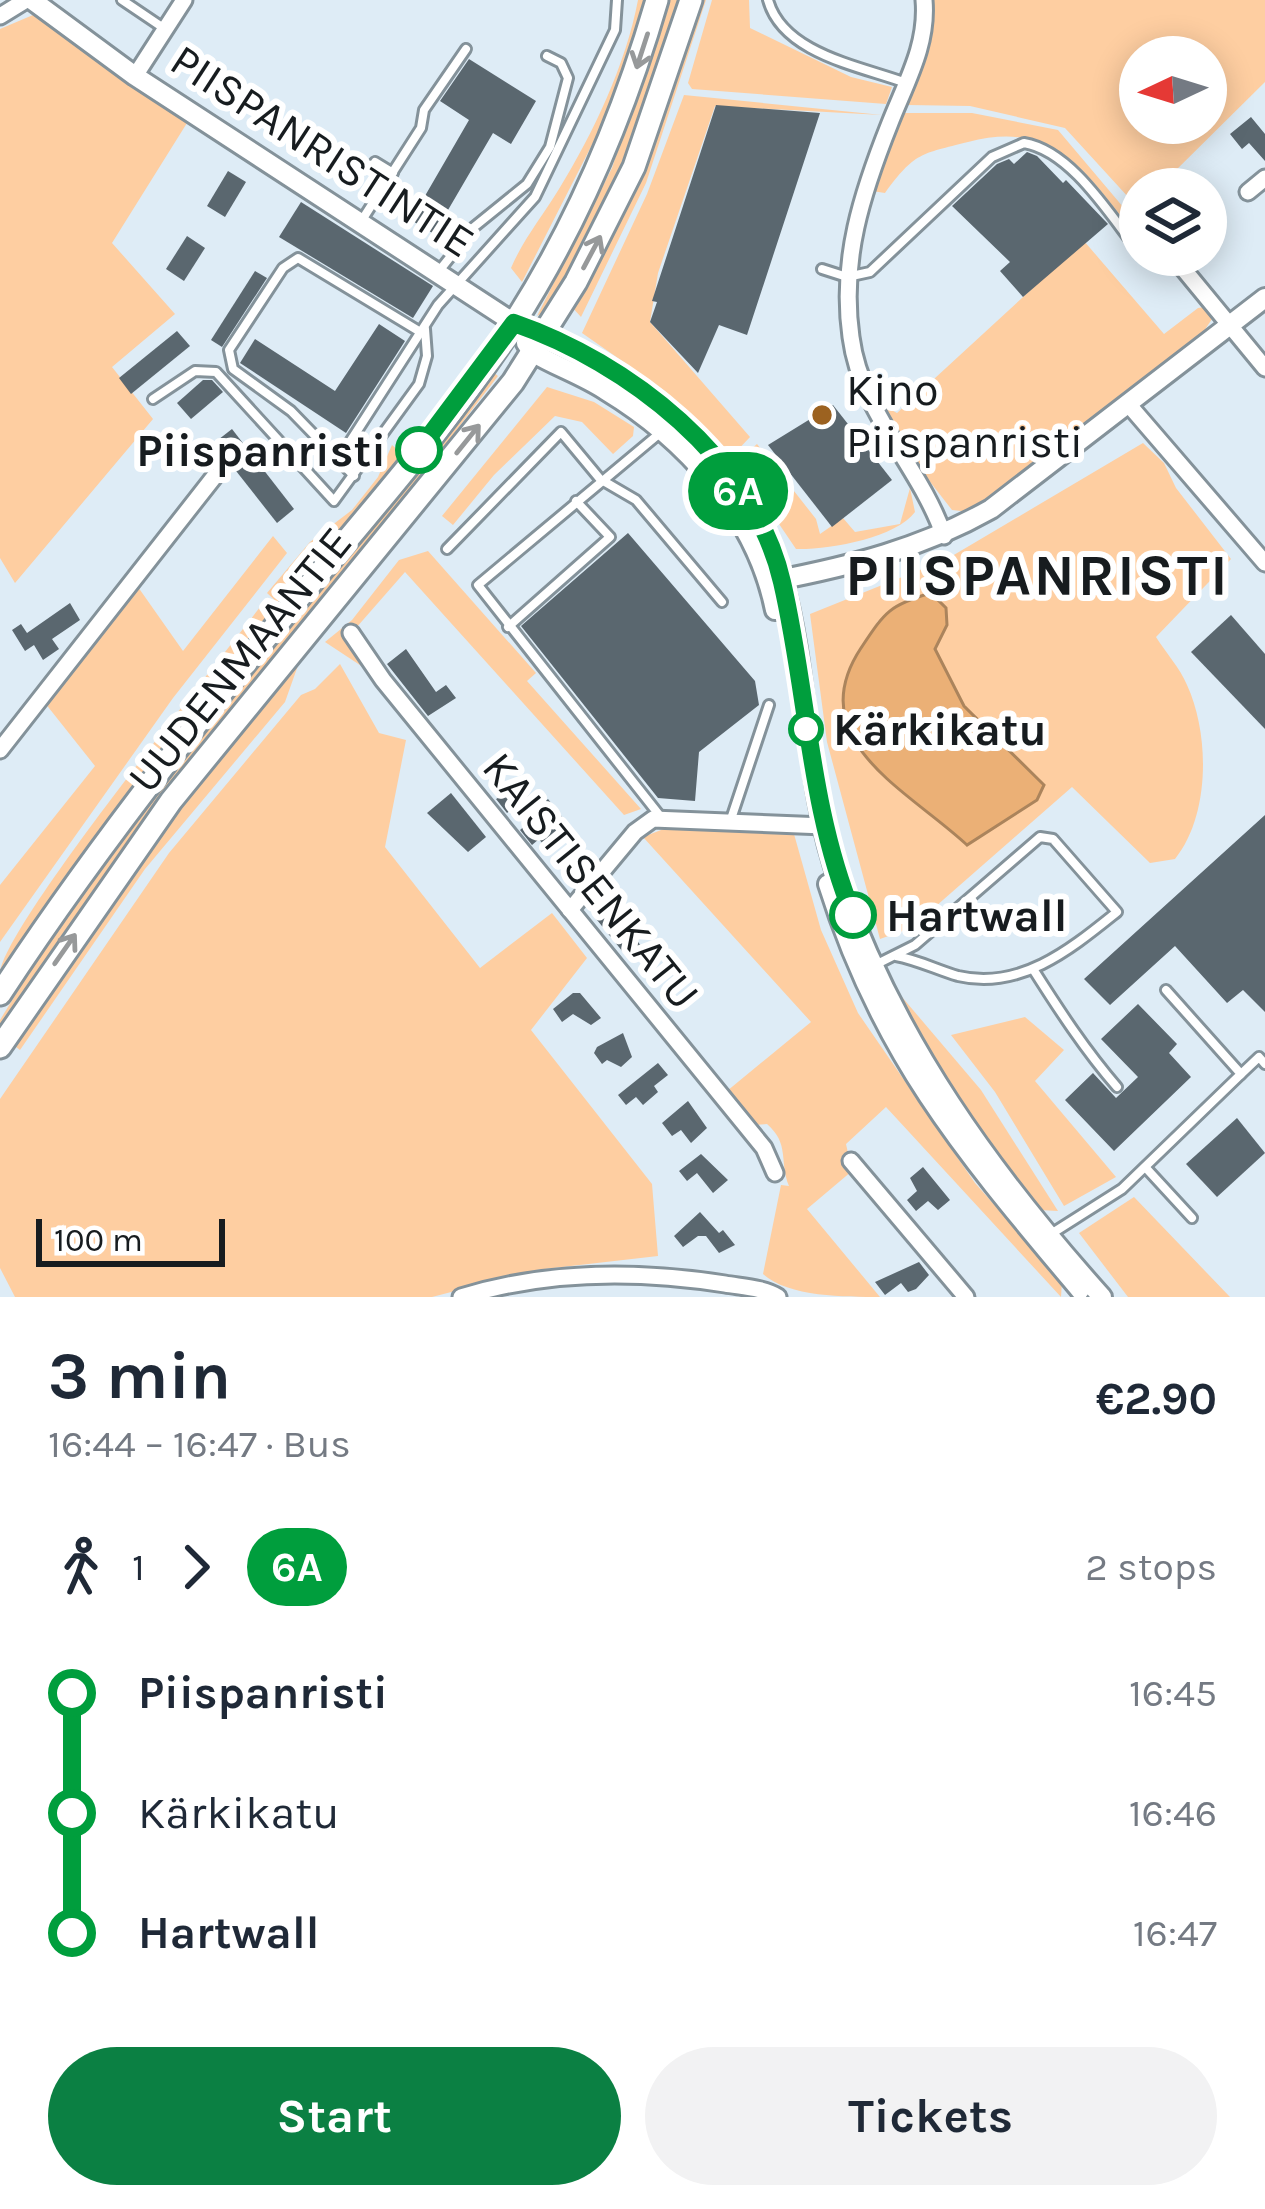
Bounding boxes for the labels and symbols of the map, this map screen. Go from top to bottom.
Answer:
one-way arrow [629,31,651,69]
street label: PIISPANRISTINTIE [161,34,484,268]
north arrow [1119,36,1227,144]
one-way arrow [581,235,604,270]
place label: Kino Piispanristi [846,364,1083,468]
marker: Kino Piispanristi [809,402,835,428]
one-way arrow [454,423,481,455]
place label: Piispanristi [136,425,386,477]
marker: Piispanristi [397,428,441,472]
line badge: 6A [684,452,792,530]
street label: UUDENMAANTIE [117,517,362,802]
district label: PIISPANRISTI [845,543,1231,609]
place label: Kärkikatu [833,704,1047,756]
marker: Kärkikatu [790,713,822,745]
street label: KAISTISENKATU [472,742,710,1019]
place label: Hartwall [886,890,1067,942]
marker: Hartwall [831,893,875,937]
one-way arrow [52,933,77,966]
scale bar [36,1213,225,1266]

